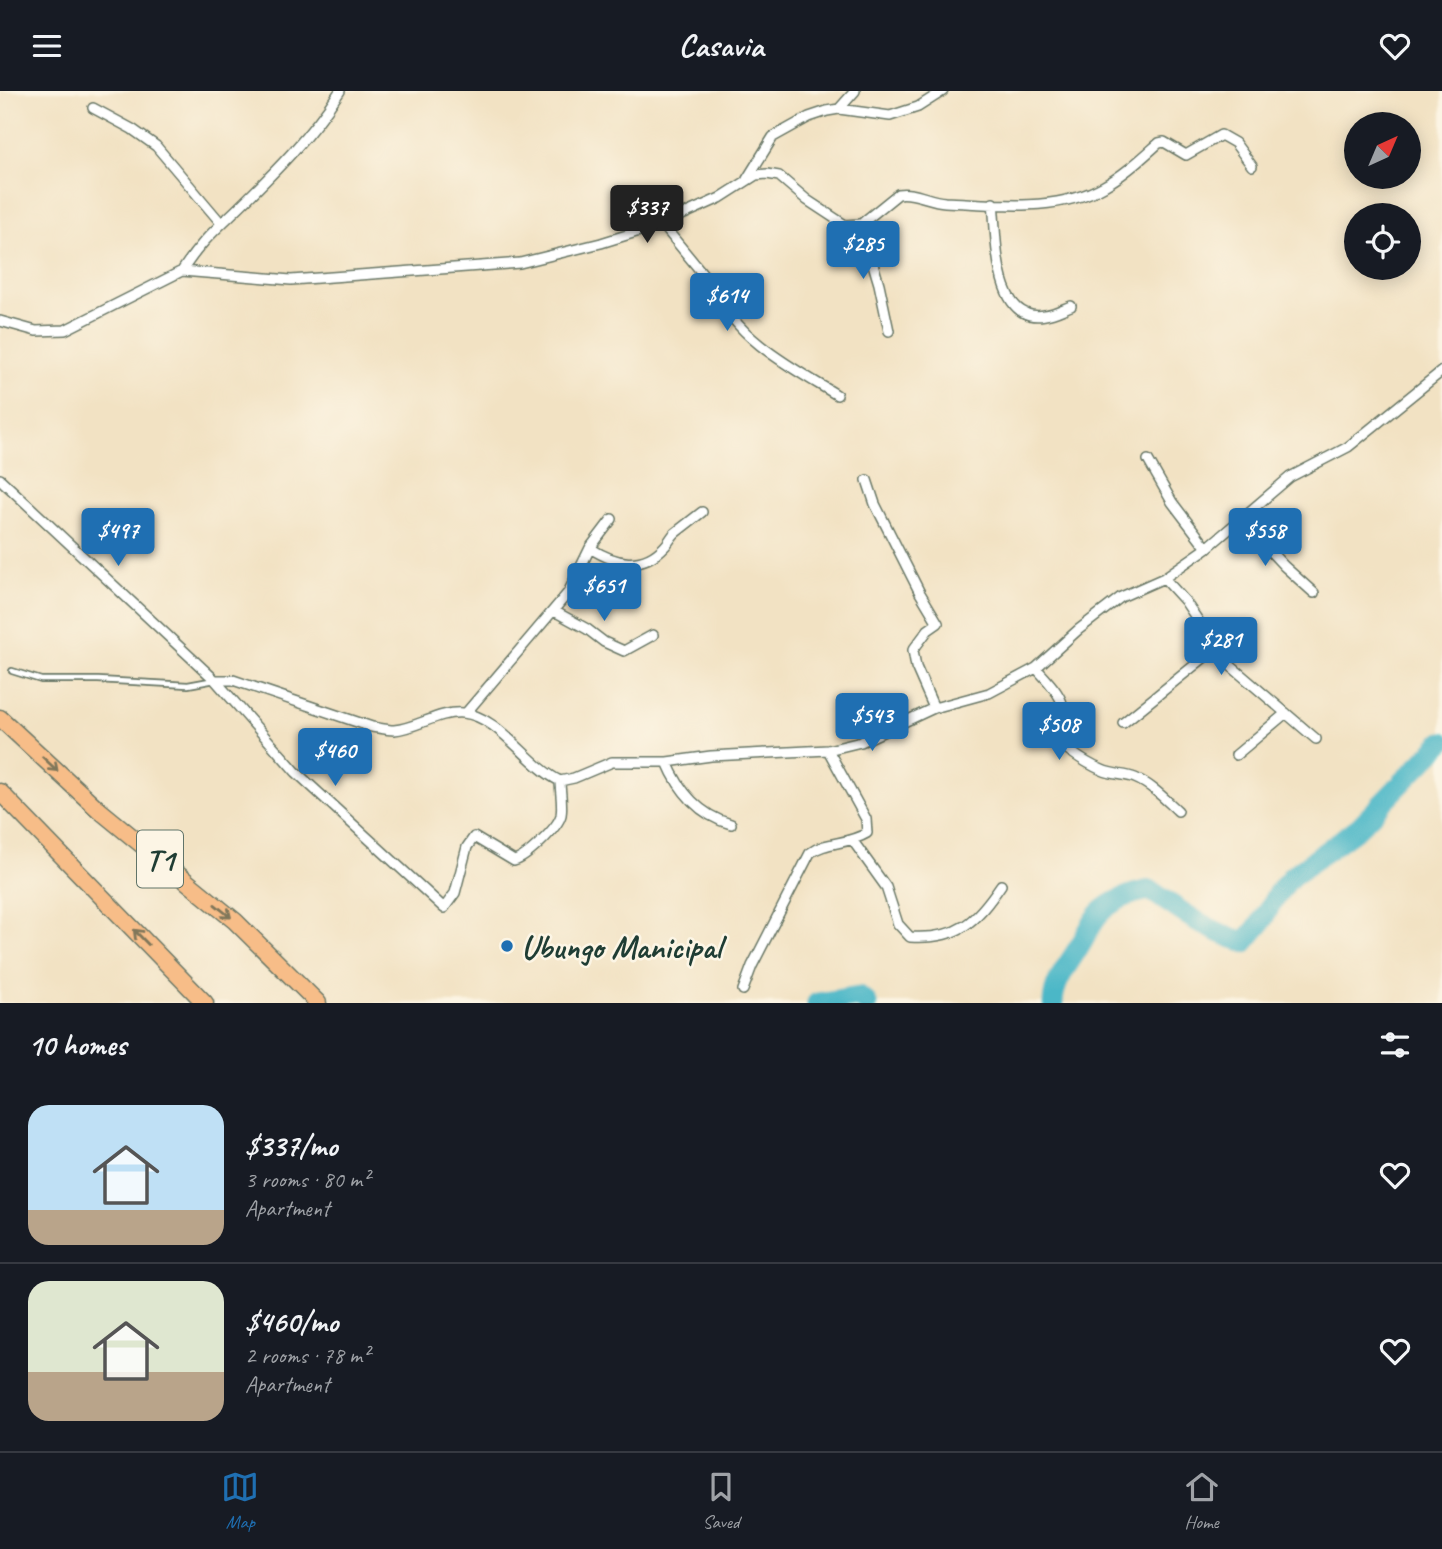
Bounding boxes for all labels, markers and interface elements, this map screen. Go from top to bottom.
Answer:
text: Casavia [679,25,764,66]
icon: menu [28,27,66,65]
icon: heart [1376,27,1414,65]
north arrow [1344,112,1421,189]
map controls [1344,112,1421,280]
pin: $337 [606,185,688,245]
text: $337 [626,193,668,222]
button: locate [1344,203,1421,280]
pin: $285 [822,221,904,281]
text: $285 [842,229,884,258]
pin: $614 [686,273,768,333]
text: $614 [706,281,748,310]
pin: $497 [77,509,159,568]
pin: $558 [1224,509,1306,568]
text: $497 [97,516,139,545]
text: $558 [1245,516,1285,545]
pin: $651 [563,563,645,623]
text: $651 [583,571,625,600]
pin: $281 [1180,617,1262,677]
text: $281 [1200,625,1242,654]
pin: $543 [831,693,913,753]
text: $543 [851,701,893,730]
pin: $508 [1018,703,1100,762]
text: $508 [1038,710,1080,739]
pin: $460 [294,729,376,788]
text: $460 [314,736,356,765]
one-way arrow [41,756,59,772]
road number: T1 [137,831,183,887]
one-way arrow [214,904,232,919]
place label: Ubungo Manicipal [521,926,727,968]
one-way arrow [132,928,149,945]
marker: Ubungo Manicipal [499,938,515,954]
text: 10 homes [28,1026,126,1064]
icon: filters [1376,1026,1414,1064]
text: $337/mo [245,1127,337,1165]
icon: home [84,1133,168,1217]
icon: heart [1376,1156,1414,1194]
text: 3 rooms · 80 m² [245,1165,369,1194]
text: Apartment [245,1194,330,1223]
text: $460/mo [245,1303,338,1341]
icon: home [84,1309,168,1393]
icon: heart [1376,1332,1414,1370]
text: 2 rooms · 78 m² [245,1341,369,1370]
text: Apartment [245,1370,330,1399]
tab: Map [221,1468,259,1534]
tab: Saved [702,1468,740,1534]
tab: Home [1183,1468,1221,1534]

